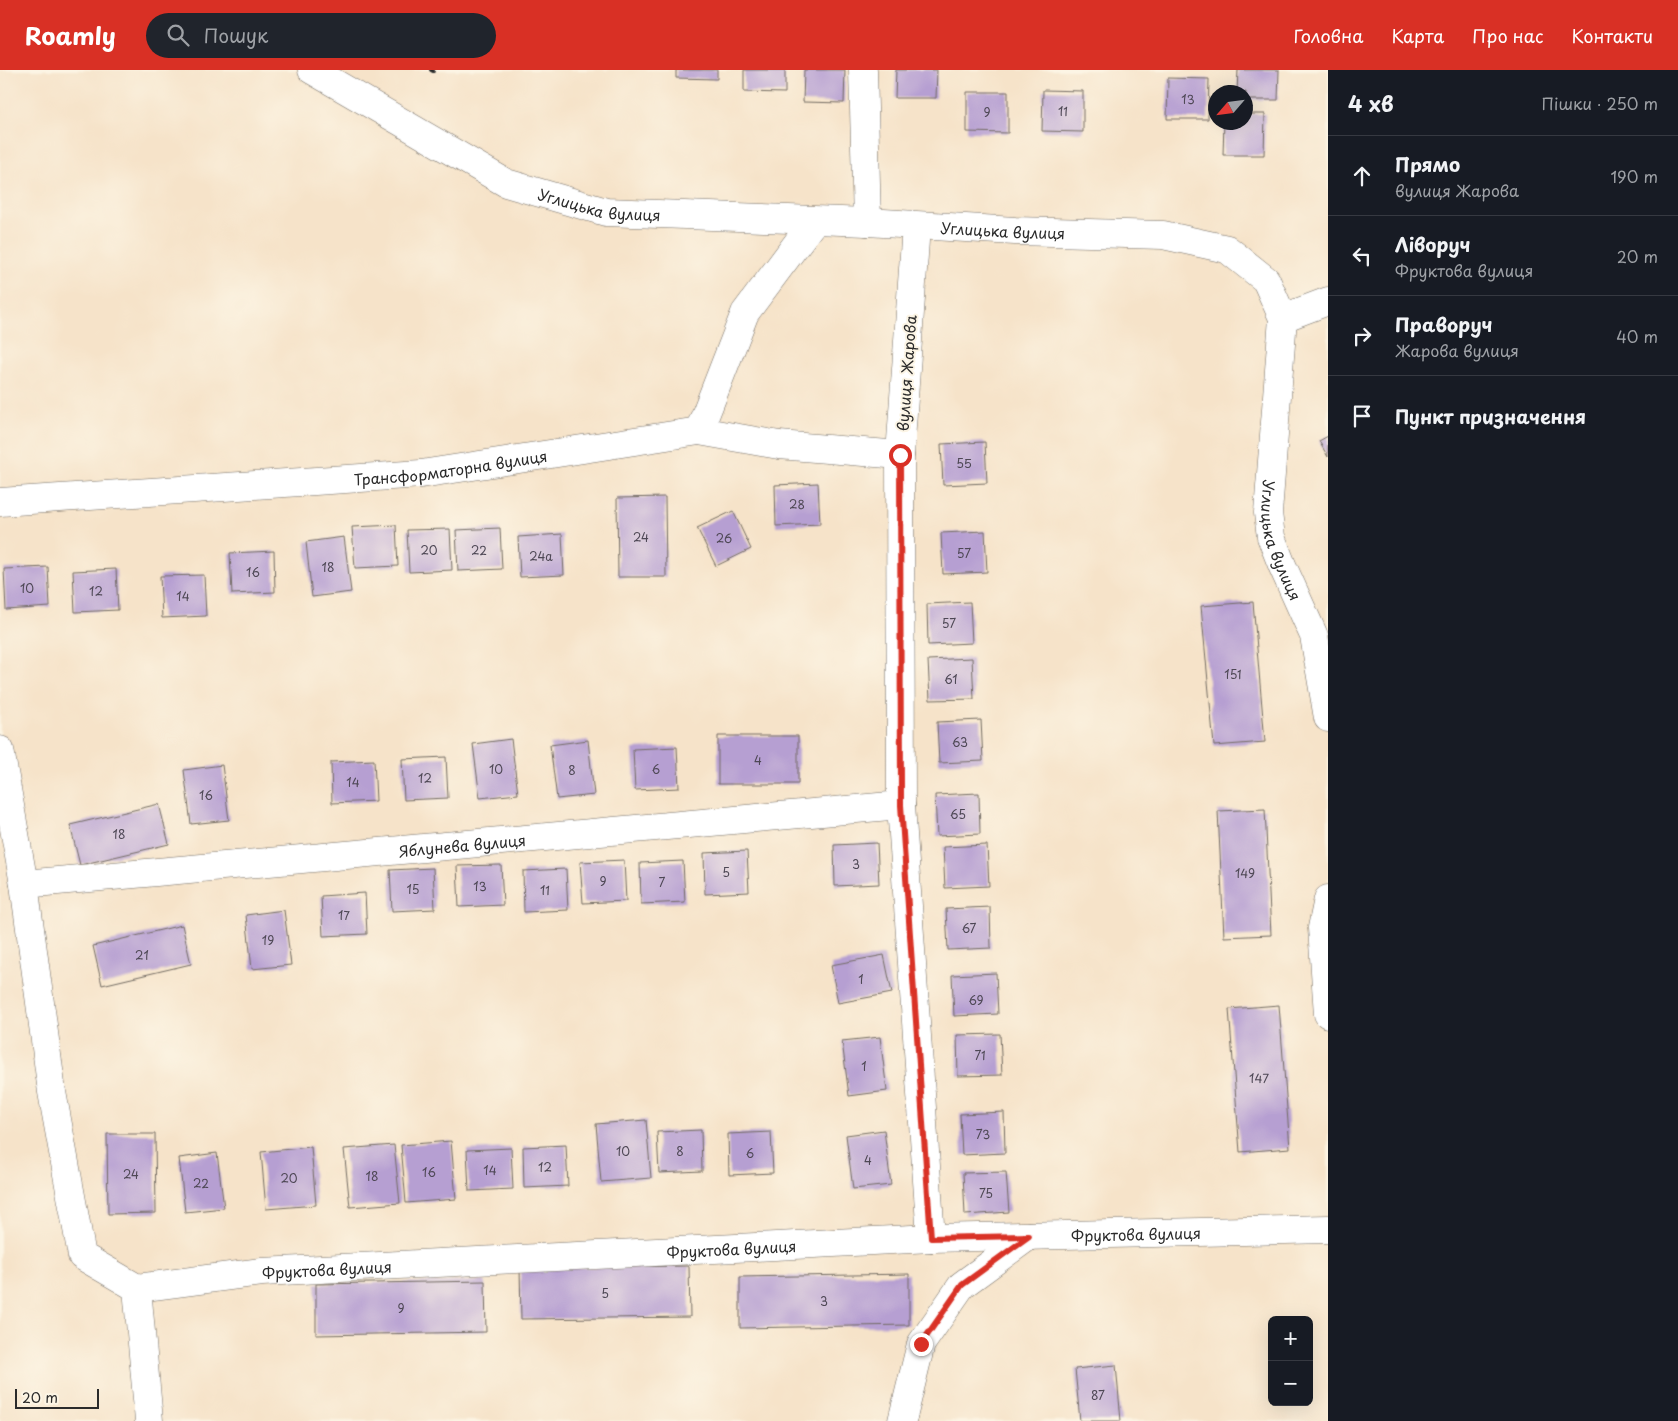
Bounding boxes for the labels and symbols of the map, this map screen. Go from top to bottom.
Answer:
north arrow [1208,85,1253,130]
house number: 13 [1181,90,1195,108]
house number: 11 [1058,102,1068,120]
house number: 9 [983,103,991,121]
street label: Углицька вулиця [536,181,661,226]
street label: Углицька вулиця [940,215,1065,244]
street label: вулиця Жарова [890,314,922,432]
street label: Трансформаторна вулиця [353,443,549,490]
route start [889,444,912,467]
house number: 55 [956,454,972,472]
street label: Углицька вулиця [1257,479,1308,604]
house number: 28 [789,495,805,513]
house number: 24 [633,528,649,546]
house number: 26 [716,529,732,547]
house number: 20 [420,541,438,559]
house number: 22 [471,541,487,559]
house number: 57 [957,544,971,562]
house number: 24а [529,547,553,565]
house number: 18 [322,558,334,576]
house number: 16 [246,563,260,581]
house number: 10 [20,579,34,597]
house number: 12 [89,582,103,600]
house number: 14 [176,587,190,605]
house number: 57 [942,614,956,632]
house number: 151 [1224,665,1242,683]
house number: 61 [944,670,958,688]
house number: 63 [952,733,968,751]
house number: 4 [754,751,762,769]
house number: 10 [489,760,503,778]
house number: 6 [652,760,660,778]
house number: 8 [568,761,576,779]
house number: 12 [418,769,432,787]
house number: 14 [346,773,360,791]
house number: 16 [199,786,213,804]
house number: 65 [950,805,966,823]
house number: 18 [113,825,125,843]
street label: Яблунева вулиця [398,827,527,862]
house number: 3 [852,855,860,873]
house number: 5 [722,863,730,881]
house number: 149 [1235,864,1255,882]
house number: 9 [599,872,607,890]
house number: 7 [659,873,666,891]
house number: 13 [473,877,487,895]
house number: 15 [406,880,420,898]
house number: 11 [540,881,550,899]
house number: 17 [338,906,350,924]
house number: 67 [962,919,977,937]
house number: 19 [262,931,274,949]
house number: 21 [135,946,149,964]
house number: 1 [858,970,864,988]
house number: 69 [968,991,984,1009]
house number: 71 [974,1046,986,1064]
house number: 1 [861,1057,867,1075]
house number: 147 [1249,1069,1269,1087]
house number: 73 [976,1125,990,1143]
house number: 10 [616,1142,630,1160]
house number: 8 [676,1142,684,1160]
house number: 6 [746,1144,754,1162]
house number: 4 [864,1151,872,1169]
house number: 12 [538,1158,552,1176]
house number: 14 [483,1161,497,1179]
house number: 16 [422,1163,436,1181]
house number: 24 [123,1165,139,1183]
house number: 18 [366,1167,378,1185]
house number: 20 [280,1169,298,1187]
house number: 22 [193,1174,209,1192]
house number: 75 [979,1184,993,1202]
street label: Фруктова вулиця [1071,1220,1201,1246]
street label: Фруктова вулиця [666,1233,797,1263]
street label: Фруктова вулиця [262,1254,392,1283]
house number: 5 [601,1284,609,1302]
house number: 3 [820,1292,828,1310]
house number: 9 [397,1299,405,1317]
route end [910,1333,933,1356]
scale bar [15,1386,99,1409]
house number: 87 [1091,1386,1105,1404]

